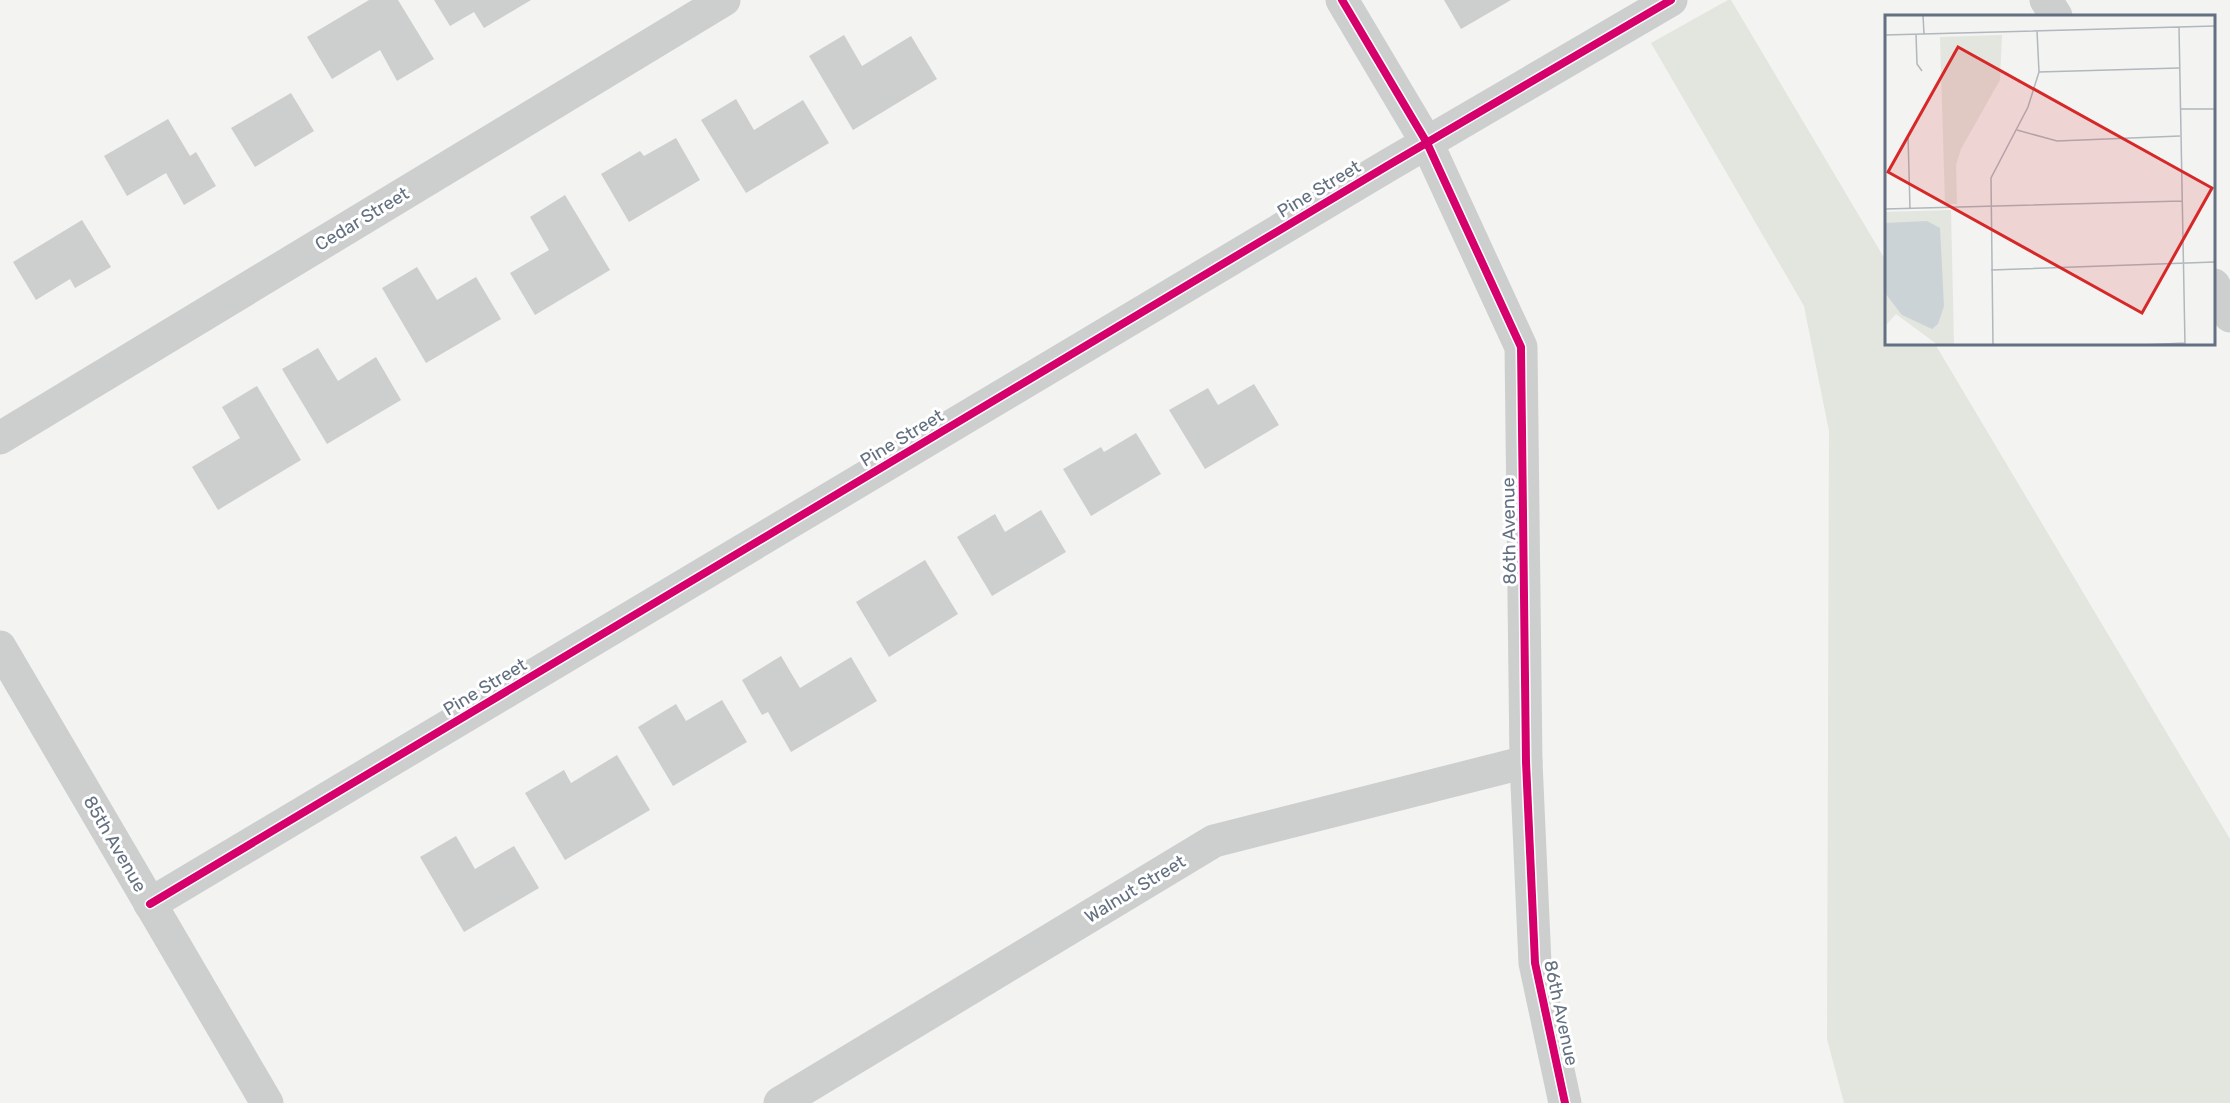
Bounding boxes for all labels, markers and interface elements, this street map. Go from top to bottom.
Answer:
inset map [1885,15,2215,345]
street label: Pine Street [1273,156,1365,222]
street label: Cedar Street [311,182,413,256]
street label: Pine Street [856,405,948,471]
street label: 86th Avenue [1497,477,1521,585]
street label: Pine Street [439,654,531,720]
street label: 85th Avenue [79,792,151,896]
street label: Walnut Street [1081,850,1189,928]
street label: 86th Avenue [1539,958,1583,1068]

